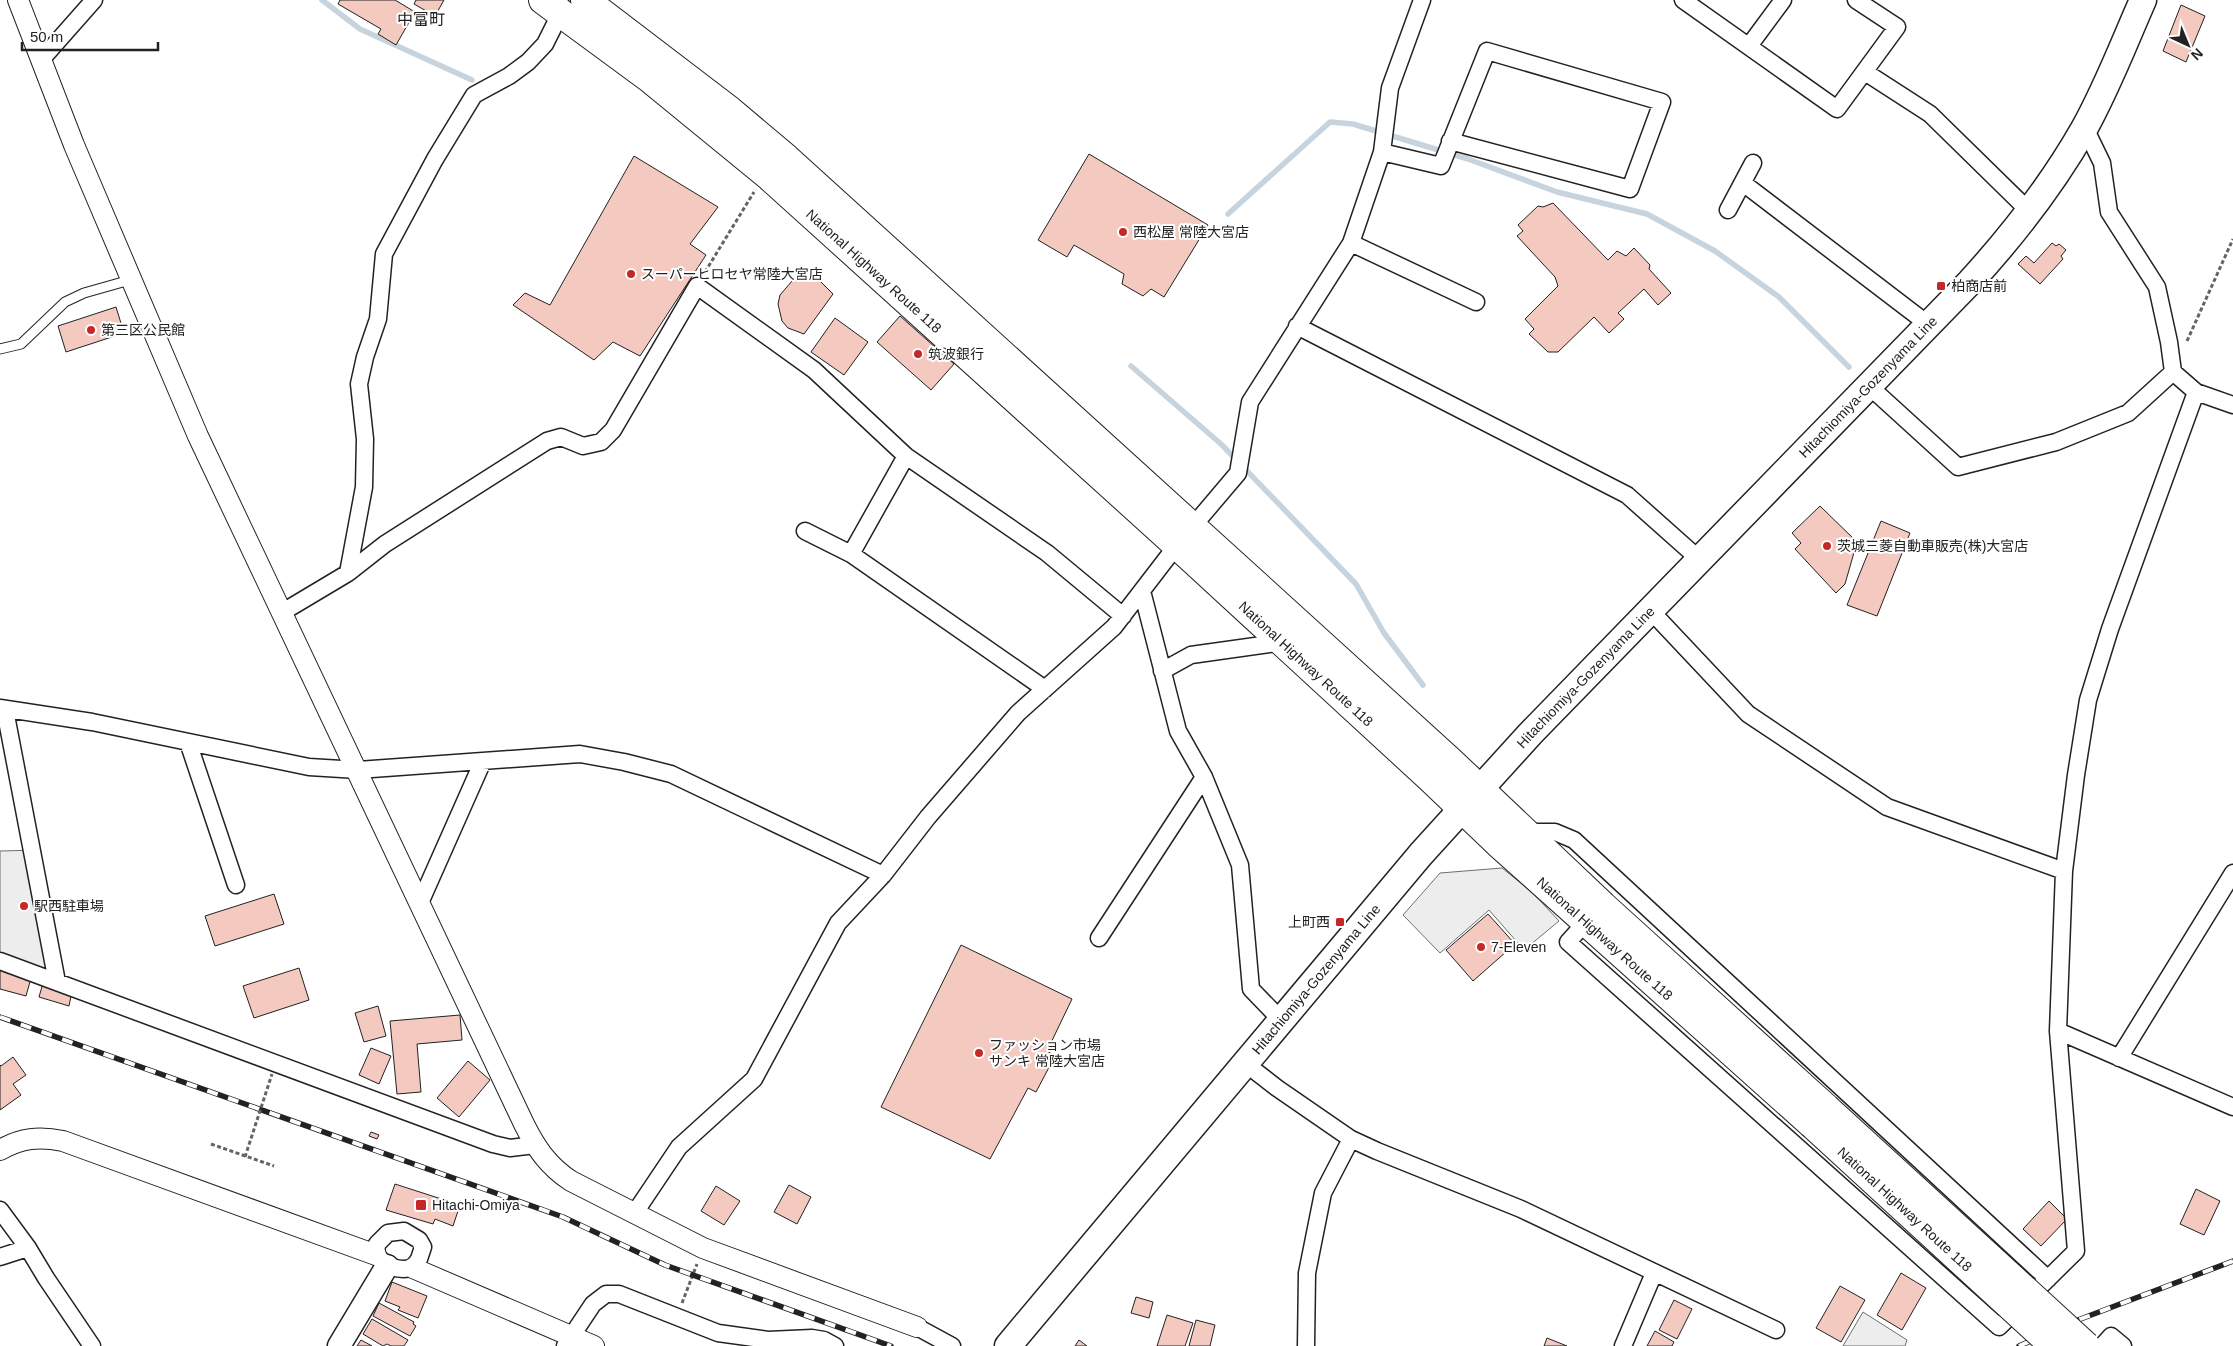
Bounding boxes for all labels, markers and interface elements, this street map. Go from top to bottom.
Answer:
district label: 中富町 [397,11,445,28]
scale bar [22,20,159,52]
north arrow [2163,20,2213,70]
text: 50 m [30,28,63,45]
text: N [2188,45,2206,64]
street label: National Highway Route 118 [803,206,945,336]
place label: 西松屋 常陸大宮店 [1133,224,1249,240]
marker: 西松屋 常陸大宮店 [1117,226,1129,238]
place label: スーパーヒロセヤ常陸大宮店 [641,266,823,282]
marker: スーパーヒロセヤ常陸大宮店 [625,268,637,280]
place label: 柏商店前 [1951,278,2007,294]
marker: 柏商店前 [1935,280,1947,292]
street label: Hitachiomiya-Gozenyama Line [1796,313,1940,461]
place label: 第三区公民館 [101,322,185,338]
marker: 第三区公民館 [85,324,97,336]
place label: 筑波銀行 [928,346,984,362]
marker: 筑波銀行 [912,348,924,360]
place label: 茨城三菱自動車販売(株)大宮店 [1837,538,2028,554]
marker: 茨城三菱自動車販売(株)大宮店 [1821,540,1833,552]
street label: National Highway Route 118 [1236,598,1377,730]
street label: Hitachiomiya-Gozenyama Line [1513,603,1658,751]
street label: National Highway Route 118 [1534,874,1676,1004]
place label: 駅西駐車場 [34,898,104,914]
marker: 駅西駐車場 [18,900,30,912]
street label: Hitachiomiya-Gozenyama Line [1248,901,1384,1057]
place label: 上町西 [1288,914,1330,930]
marker: 上町西 [1334,916,1346,928]
place label: 7-Eleven [1491,939,1546,955]
marker: 7-Eleven [1475,941,1487,953]
place label: ファッション市場 サンキ 常陸大宮店 [989,1037,1105,1069]
marker: ファッション市場 サンキ 常陸大宮店 [973,1047,985,1059]
street label: National Highway Route 118 [1834,1144,1975,1275]
place label: Hitachi-Omiya [432,1197,520,1213]
marker: Hitachi-Omiya [414,1198,428,1212]

